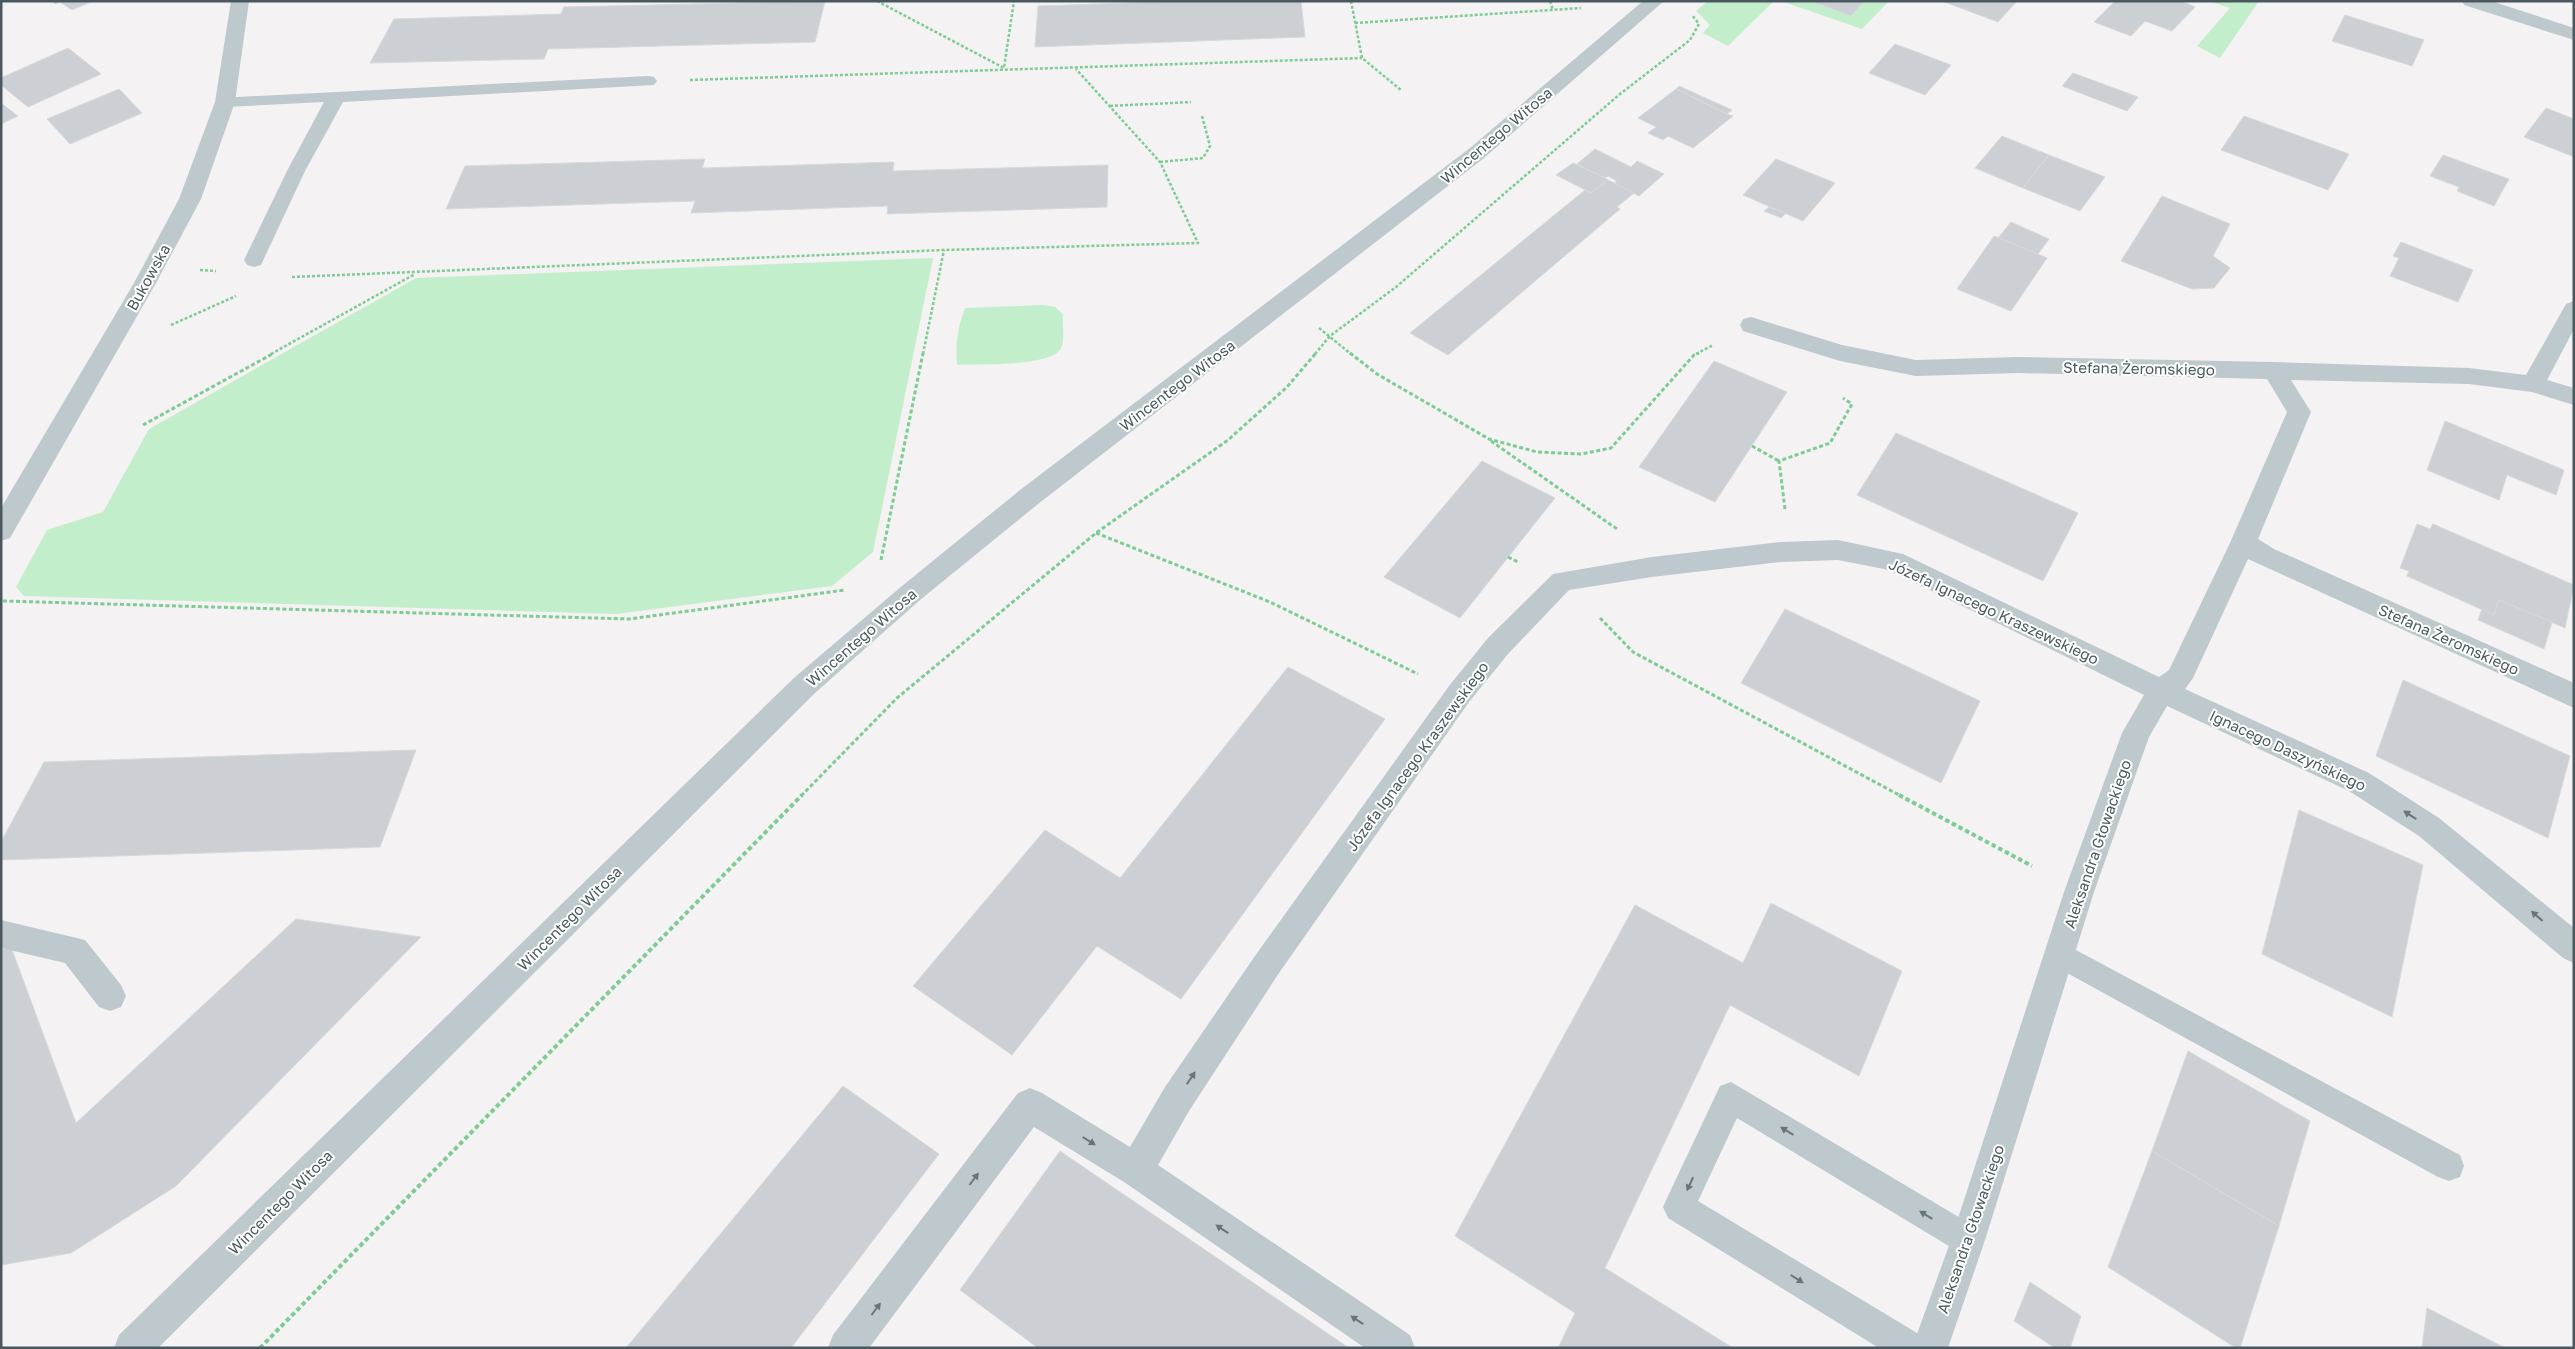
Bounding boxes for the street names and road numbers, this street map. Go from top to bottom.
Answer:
street label: Wincentego Witosa [1437,83,1555,187]
street label: Bukowska [122,241,174,313]
street label: Wincentego Witosa [1116,336,1238,434]
street label: Stefana Żeromskiego [2063,358,2215,378]
street label: Józefa Ignacego Kraszewskiego [1886,554,2102,668]
street label: Wincentego Witosa [802,584,920,690]
street label: Stefana Żeromskiego [2376,600,2522,678]
street label: Józefa Ignacego Kraszewskiego [1342,658,1492,854]
street label: Ignacego Daszyńskiego [2207,706,2369,794]
street label: Aleksandra Głowackiego [2060,757,2134,931]
street label: Wincentego Witosa [513,862,625,974]
street label: Aleksandra Głowackiego [1933,1142,2007,1316]
street label: Wincentego Witosa [224,1146,336,1258]

